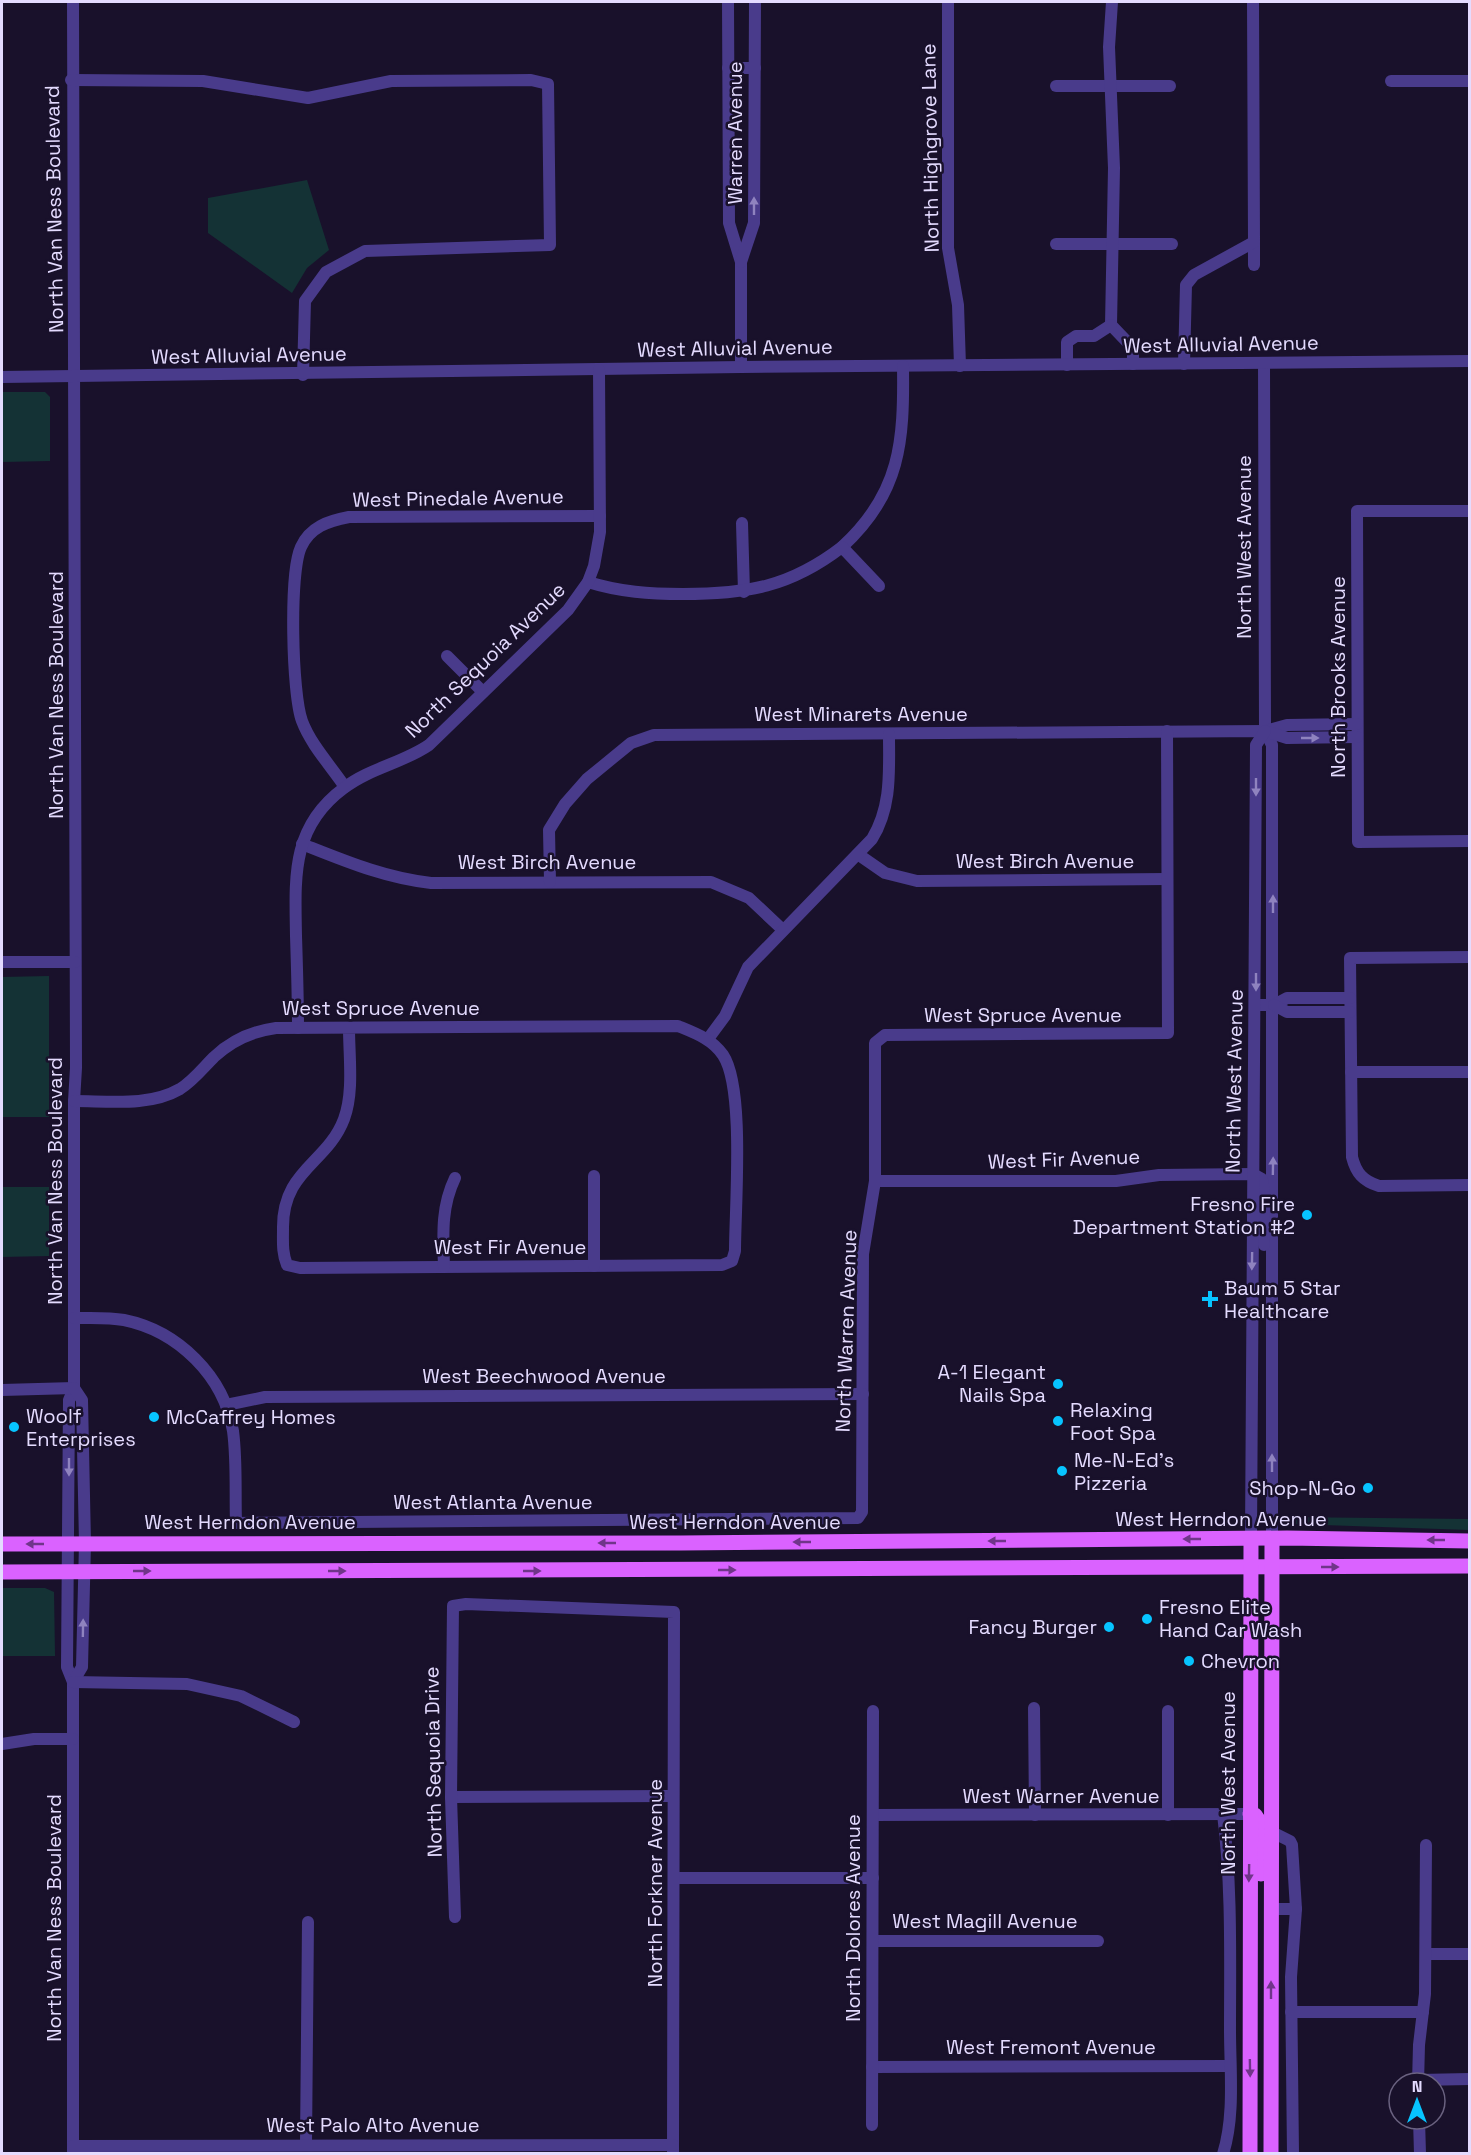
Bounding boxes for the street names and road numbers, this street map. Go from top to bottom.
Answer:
street label: North Highgrove Lane [915,43,945,253]
street label: Warren Avenue [722,61,748,205]
street label: North Van Ness Boulevard [39,85,69,333]
street label: West Alluvial Avenue [1123,329,1319,359]
street label: West Alluvial Avenue [637,333,833,363]
street label: West Alluvial Avenue [151,340,347,370]
street label: North West Avenue [1231,455,1257,639]
street label: West Pinedale Avenue [352,483,564,513]
street label: North Van Ness Boulevard [43,571,69,819]
street label: North Brooks Avenue [1325,576,1351,778]
street label: North Sequoia Avenue [399,577,571,743]
street label: West Minarets Avenue [754,701,968,727]
street label: West Birch Avenue [956,848,1134,874]
street label: West Birch Avenue [458,849,636,875]
street label: North West Avenue [1219,989,1249,1173]
street label: West Spruce Avenue [282,995,480,1021]
street label: West Spruce Avenue [924,1002,1122,1028]
street label: North Van Ness Boulevard [42,1057,68,1305]
street label: West Fir Avenue [987,1143,1141,1175]
street label: North Warren Avenue [829,1229,863,1433]
street label: West Fir Avenue [434,1234,586,1260]
street label: West Beechwood Avenue [422,1363,666,1389]
street label: West Atlanta Avenue [393,1489,593,1515]
street label: West Herndon Avenue [1115,1506,1327,1532]
street label: West Herndon Avenue [144,1509,356,1535]
street label: West Herndon Avenue [629,1509,841,1535]
street label: North Sequoia Drive [418,1666,448,1858]
street label: North West Avenue [1215,1691,1241,1875]
street label: North Forkner Avenue [642,1779,668,1987]
street label: West Warner Avenue [962,1783,1160,1809]
street label: North Van Ness Boulevard [41,1794,67,2042]
street label: North Dolores Avenue [840,1814,866,2022]
street label: West Magill Avenue [892,1908,1078,1934]
street label: West Fremont Avenue [946,2034,1156,2060]
street label: West Palo Alto Avenue [266,2112,480,2138]

